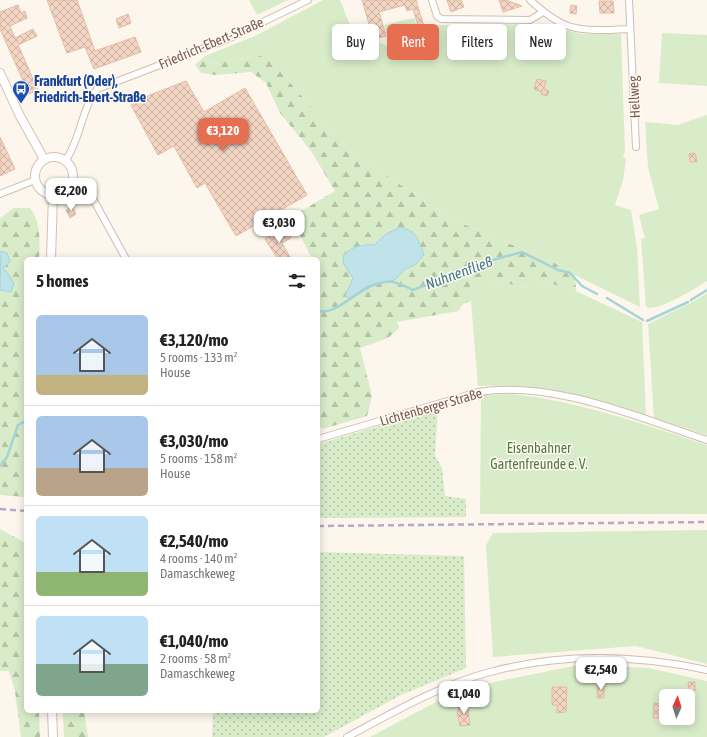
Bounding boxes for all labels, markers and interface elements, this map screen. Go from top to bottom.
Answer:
street label: Friedrich-Ebert-Straße [156,14,266,72]
chip: Buy [332,24,379,60]
chip: Rent [387,24,439,60]
chip: Filters [447,24,507,60]
chip: New [515,24,566,60]
place label: Frankfurt (Oder), Friedrich-Ebert-Straße [34,73,146,105]
street label: Hellweg [625,75,643,119]
bus stop icon: Frankfurt (Oder), Friedrich-Ebert-Straße [11,79,31,104]
pin: €3,120 [190,118,256,152]
text: €3,120 [207,123,239,138]
pin: €2,200 [38,178,104,212]
text: €2,200 [55,183,87,198]
pin: €3,030 [246,210,312,244]
text: €3,030 [263,215,295,230]
water label: Nuhnenfließ [423,253,495,293]
icon: filters [286,270,308,292]
text: 5 homes [36,271,89,291]
text: €3,120/mo [160,330,229,350]
icon: home [68,331,116,379]
text: 5 rooms · 133 m² [160,350,237,365]
text: House [160,365,190,380]
street label: Lichtenberger Straße [378,385,484,429]
text: €3,030/mo [160,431,229,451]
icon: home [68,432,116,480]
park label: Eisenbahner Gartenfreunde e. V. [490,440,588,472]
text: 5 rooms · 158 m² [160,451,237,466]
text: House [160,466,190,481]
text: €2,540/mo [160,531,229,551]
icon: home [68,532,116,580]
text: 4 rooms · 140 m² [160,551,237,566]
text: Damaschkeweg [160,566,235,581]
text: €1,040/mo [160,631,229,651]
icon: home [68,632,116,680]
text: 2 rooms · 58 m² [160,651,231,666]
pin: €2,540 [568,657,634,691]
text: €2,540 [585,662,617,677]
text: Damaschkeweg [160,666,235,681]
pin: €1,040 [431,681,497,715]
text: €1,040 [448,686,480,701]
north arrow [659,689,695,725]
map controls [659,689,695,725]

